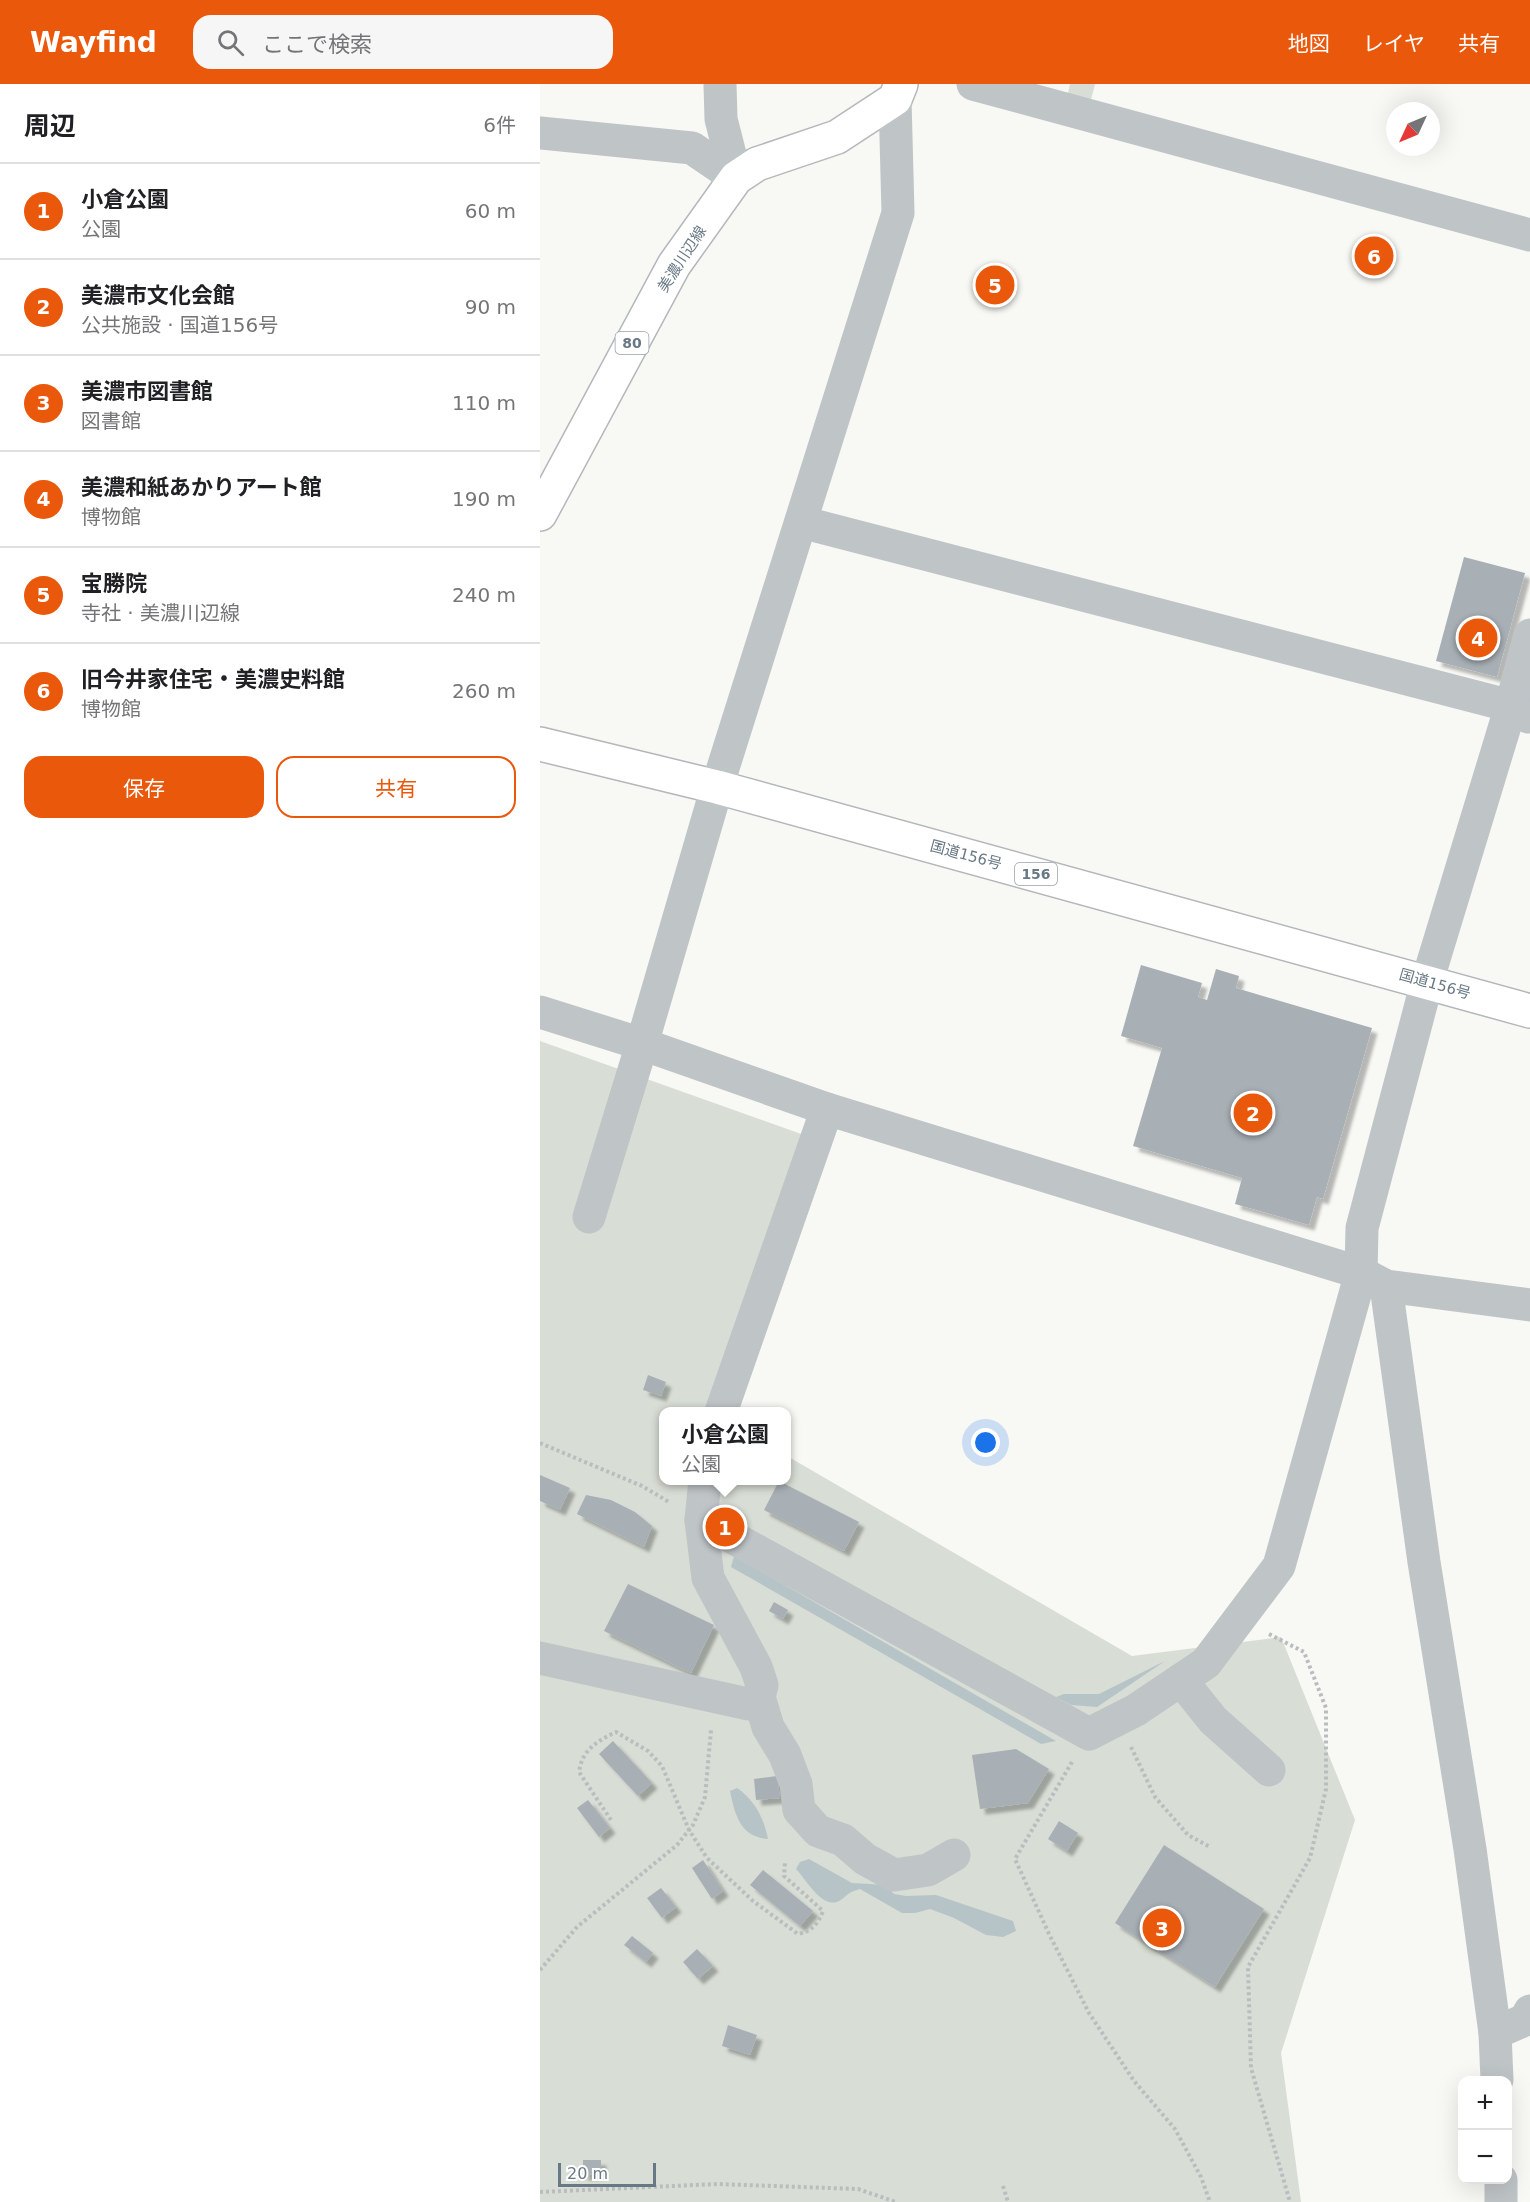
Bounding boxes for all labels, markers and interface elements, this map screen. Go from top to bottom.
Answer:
search box [193,15,613,69]
text: Wayfind [30,26,157,59]
icon: search [214,26,247,59]
text: ここで検索 [262,32,372,57]
text: 地図 [1288,32,1330,56]
text: レイヤ [1363,32,1425,56]
text: 共有 [1458,32,1500,56]
north arrow [1386,102,1440,156]
text: 周辺 [24,111,76,141]
text: 6件 [483,113,516,137]
text: 小倉公園 [81,187,169,212]
text: 1 [37,199,50,223]
text: 60 m [465,199,516,223]
text: 公園 [81,217,121,241]
street label: 美濃川辺線 [654,223,710,295]
pin: 6 [1354,234,1394,279]
pin: 5 [976,262,1014,308]
text: 美濃市文化会館 [81,283,235,308]
text: 2 [37,295,50,319]
text: 90 m [465,295,516,319]
text: 公共施設 · 国道156号 [81,313,278,337]
road number: 80 [616,332,649,354]
text: 美濃市図書館 [81,379,213,404]
text: 3 [37,391,50,415]
text: 110 m [452,391,516,415]
text: 図書館 [81,409,141,433]
text: 美濃和紙あかりアート館 [81,475,322,500]
text: 4 [37,487,50,511]
text: 190 m [452,487,516,511]
text: 博物館 [81,505,141,529]
text: 宝勝院 [81,571,147,596]
text: 5 [37,583,50,607]
text: 240 m [452,583,516,607]
text: 寺社 · 美濃川辺線 [81,601,240,625]
pin: 4 [1458,616,1498,660]
text: 旧今井家住宅・美濃史料館 [81,667,345,692]
text: 6 [37,679,50,703]
text: 260 m [452,679,516,703]
text: 博物館 [81,697,141,721]
button: 保存 [24,756,264,818]
button: 共有 [276,756,516,818]
street label: 国道156号 [928,837,1004,873]
road number: 156 [1015,863,1057,885]
street label: 国道156号 [1397,965,1473,1003]
pin: 2 [1234,1090,1272,1136]
popup [659,1407,791,1485]
text: 小倉公園 [681,1422,769,1447]
your location [971,1428,1000,1457]
text: 公園 [681,1452,721,1476]
pin: 1 [706,1504,744,1550]
pin: 3 [1142,1906,1182,1950]
map controls [1458,2076,1512,2184]
button: + [1458,2076,1512,2130]
button: − [1458,2130,1512,2184]
scale bar [558,2160,656,2188]
text: 20 m [567,2164,608,2183]

